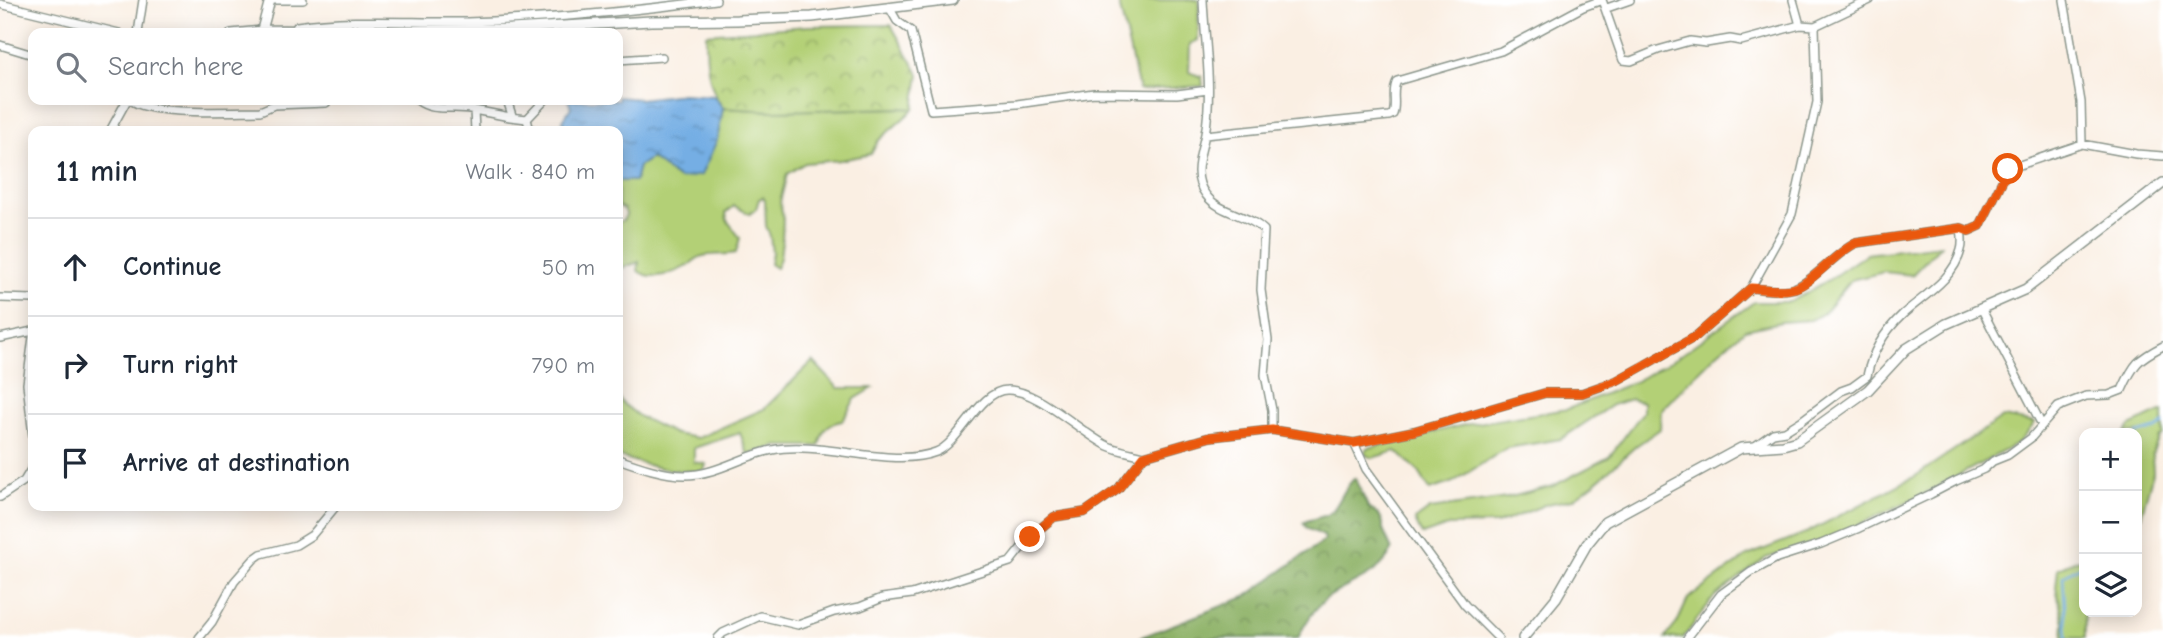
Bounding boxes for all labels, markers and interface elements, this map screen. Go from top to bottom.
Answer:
search box [28,28,623,105]
icon: search [52,48,90,86]
text: Search here [108,52,243,82]
route start [1992,153,2023,184]
text: 11 min [56,154,138,189]
text: Walk · 840 m [465,158,595,185]
icon: ahead [56,248,94,286]
text: Continue [123,252,221,282]
text: 50 m [542,254,595,281]
icon: right [56,346,94,384]
text: Turn right [123,350,237,380]
text: 790 m [531,352,595,379]
map controls [2079,428,2142,617]
button: + [2079,428,2142,491]
icon: arrive [56,444,94,482]
text: Arrive at destination [123,448,350,478]
button: − [2079,491,2142,554]
route end [1014,521,1045,552]
button: layers [2079,554,2142,617]

